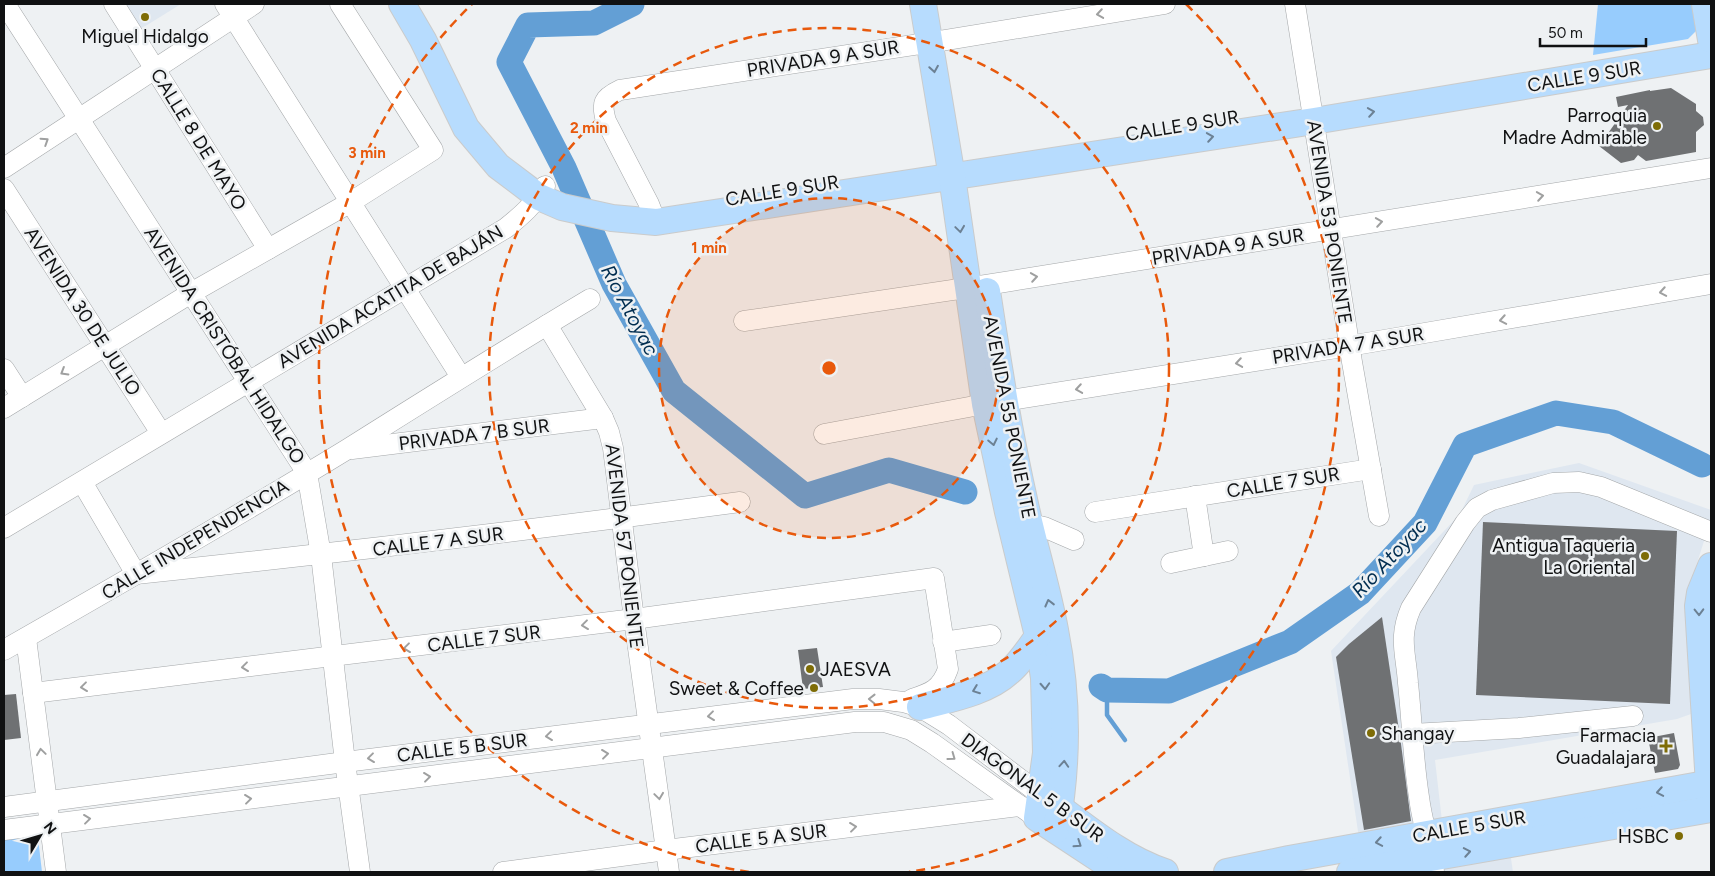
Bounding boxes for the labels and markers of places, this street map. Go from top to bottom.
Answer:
marker: Miguel Hidalgo [139,11,151,23]
place label: Miguel Hidalgo [81,25,209,48]
place label: Parroquia Madre Admirable [1502,104,1647,149]
marker: Parroquia Madre Admirable [1651,120,1663,132]
centre of rings [820,359,838,377]
place label: Antigua Taqueria La Oriental [1492,534,1635,579]
marker: Antigua Taqueria La Oriental [1639,550,1651,562]
place label: JAESVA [820,658,891,681]
marker: JAESVA [804,663,816,675]
place label: Sweet & Coffee [669,677,804,700]
marker: Sweet & Coffee [808,682,820,694]
place label: Shangay [1381,722,1454,745]
place label: Farmacia Guadalajara [1556,724,1656,769]
marker: Shangay [1365,727,1377,739]
marker: Farmacia Guadalajara [1660,740,1672,752]
place label: HSBC [1618,825,1669,848]
marker: HSBC [1673,830,1685,842]

